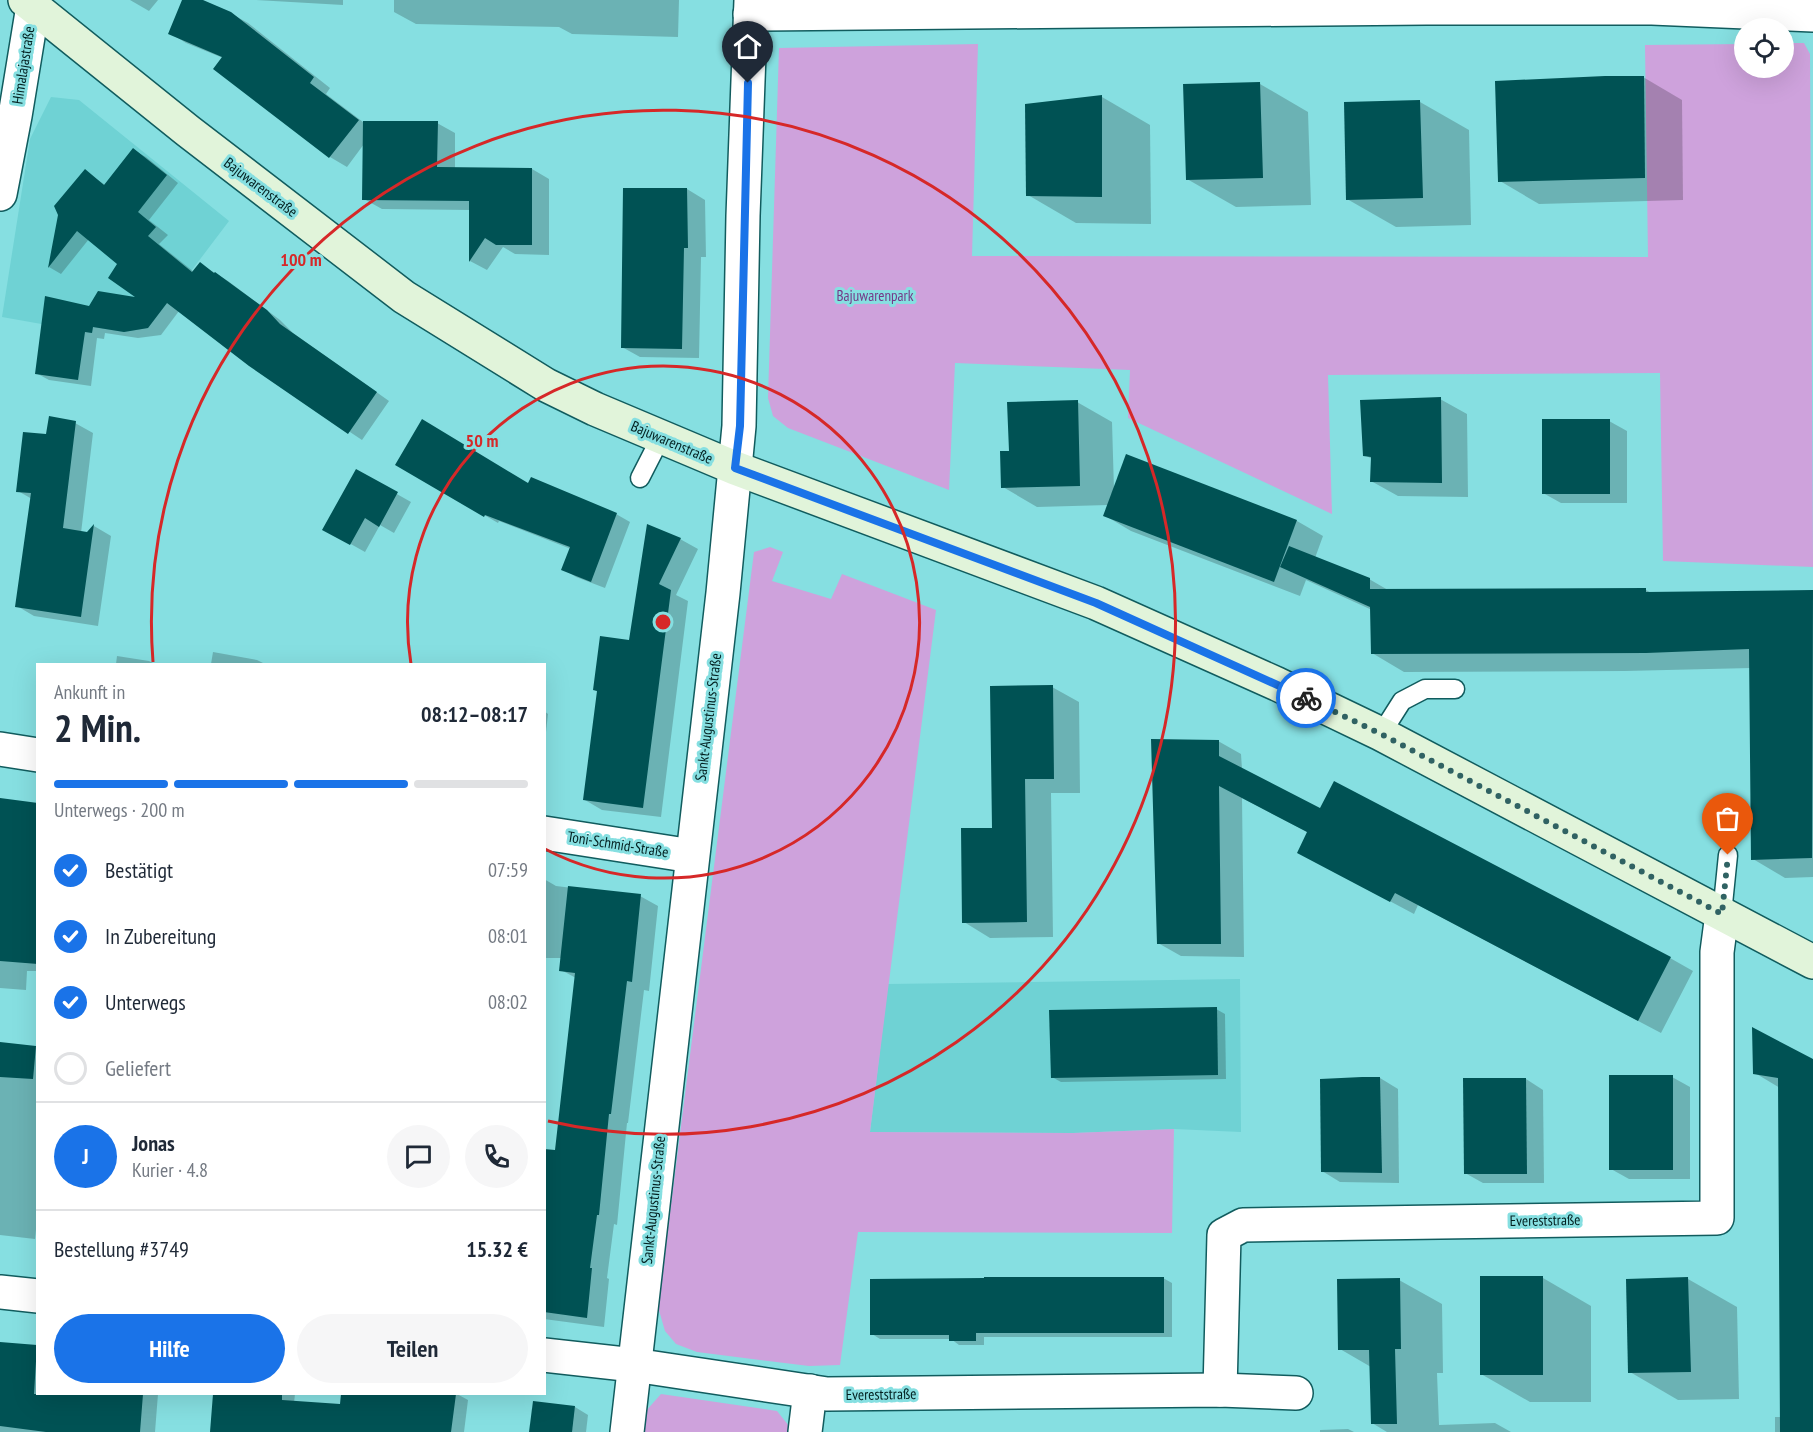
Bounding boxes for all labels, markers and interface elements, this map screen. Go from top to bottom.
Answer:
map controls [1734,18,1794,78]
button: locate [1734,18,1794,78]
pin [722,21,773,83]
street label: Himalajastraße [7,25,39,105]
icon: home [731,30,764,63]
street label: Bajuwarenstraße [220,153,302,221]
text: 100 m [280,248,322,271]
park label: Bajuwarenpark [837,286,914,305]
street label: Bajuwarenstraße [628,416,716,468]
text: 50 m [466,429,498,452]
centre of rings [653,612,673,632]
street label: Sankt-Augustinus-Straße [691,652,725,782]
courier [1276,668,1336,728]
text: Ankunft in [54,679,125,705]
icon: bike [1290,682,1323,715]
text: 08:12–08:17 [421,700,528,728]
text: 2 Min. [54,702,141,753]
pin [1702,793,1753,855]
text: Unterwegs · 200 m [54,797,184,823]
icon: bag [1711,802,1744,835]
street label: Toni-Schmid-Straße [566,827,670,861]
icon: check [54,854,87,887]
text: Bestätigt [105,856,173,884]
text: 07:59 [488,857,528,883]
icon: check [54,920,87,953]
text: In Zubereitung [105,922,216,950]
text: 08:01 [488,923,528,949]
icon: check [54,986,87,1019]
text: Unterwegs [105,988,186,1016]
text: 08:02 [488,989,528,1015]
text: Geliefert [105,1054,171,1082]
button: chat [387,1125,450,1188]
button: phone [465,1125,528,1188]
text: Jonas [132,1129,175,1157]
street label: Sankt-Augustinus-Straße [637,1135,669,1265]
text: J [82,1142,89,1170]
text: Kurier · 4.8 [132,1157,208,1183]
street label: Evereststraße [1509,1210,1581,1230]
text: Bestellung #3749 [54,1235,189,1263]
text: 15.32 € [466,1235,528,1263]
button: Hilfe [54,1314,285,1383]
button: Teilen [297,1314,528,1383]
street label: Evereststraße [845,1384,917,1404]

